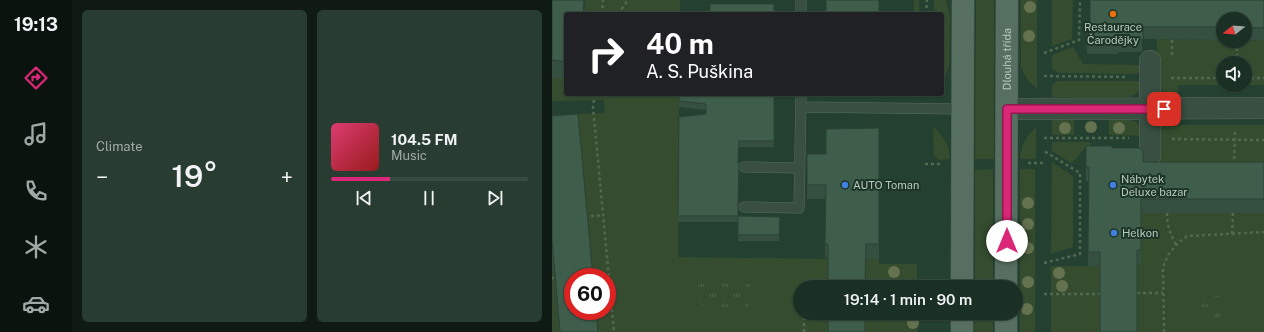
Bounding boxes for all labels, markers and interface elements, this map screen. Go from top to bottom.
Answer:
marker: Restaurace Čarodějky [1108,9,1118,19]
north arrow [1216,12,1252,48]
map controls [1216,12,1252,92]
text: 19:13 [14,14,58,35]
place label: Restaurace Čarodějky [1084,21,1142,46]
text: 40 m [646,27,714,60]
icon: right [580,28,632,80]
street label: Dlouhá třída [1001,28,1013,90]
button: sound [1216,56,1252,92]
text: A. S. Puškina [646,61,753,82]
icon: directions [22,64,50,92]
pin [1147,92,1181,126]
icon: arrive [1153,98,1175,120]
icon: music [22,120,50,148]
text: 104.5 FM [391,131,457,148]
text: Climate [96,139,143,154]
text: Music [391,148,427,163]
text: 19° [172,158,217,194]
text: − [96,164,108,190]
text: + [281,164,293,190]
place label: Nábytek Deluxe bazar [1121,173,1188,198]
icon: phone [22,177,50,205]
place label: AUTO Toman [853,179,919,191]
marker: AUTO Toman [840,180,850,190]
marker: Nábytek Deluxe bazar [1108,180,1118,190]
icon: previous [353,187,375,209]
icon: pause [418,187,440,209]
icon: next [484,187,506,209]
position arrow [986,220,1028,262]
place label: Helkon [1122,227,1158,239]
marker: Helkon [1109,228,1119,238]
icon: climate [22,233,50,261]
speed limit sign: 60 [564,268,616,320]
icon: car [22,290,50,318]
text: 19:14 · 1 min · 90 m [844,291,972,308]

